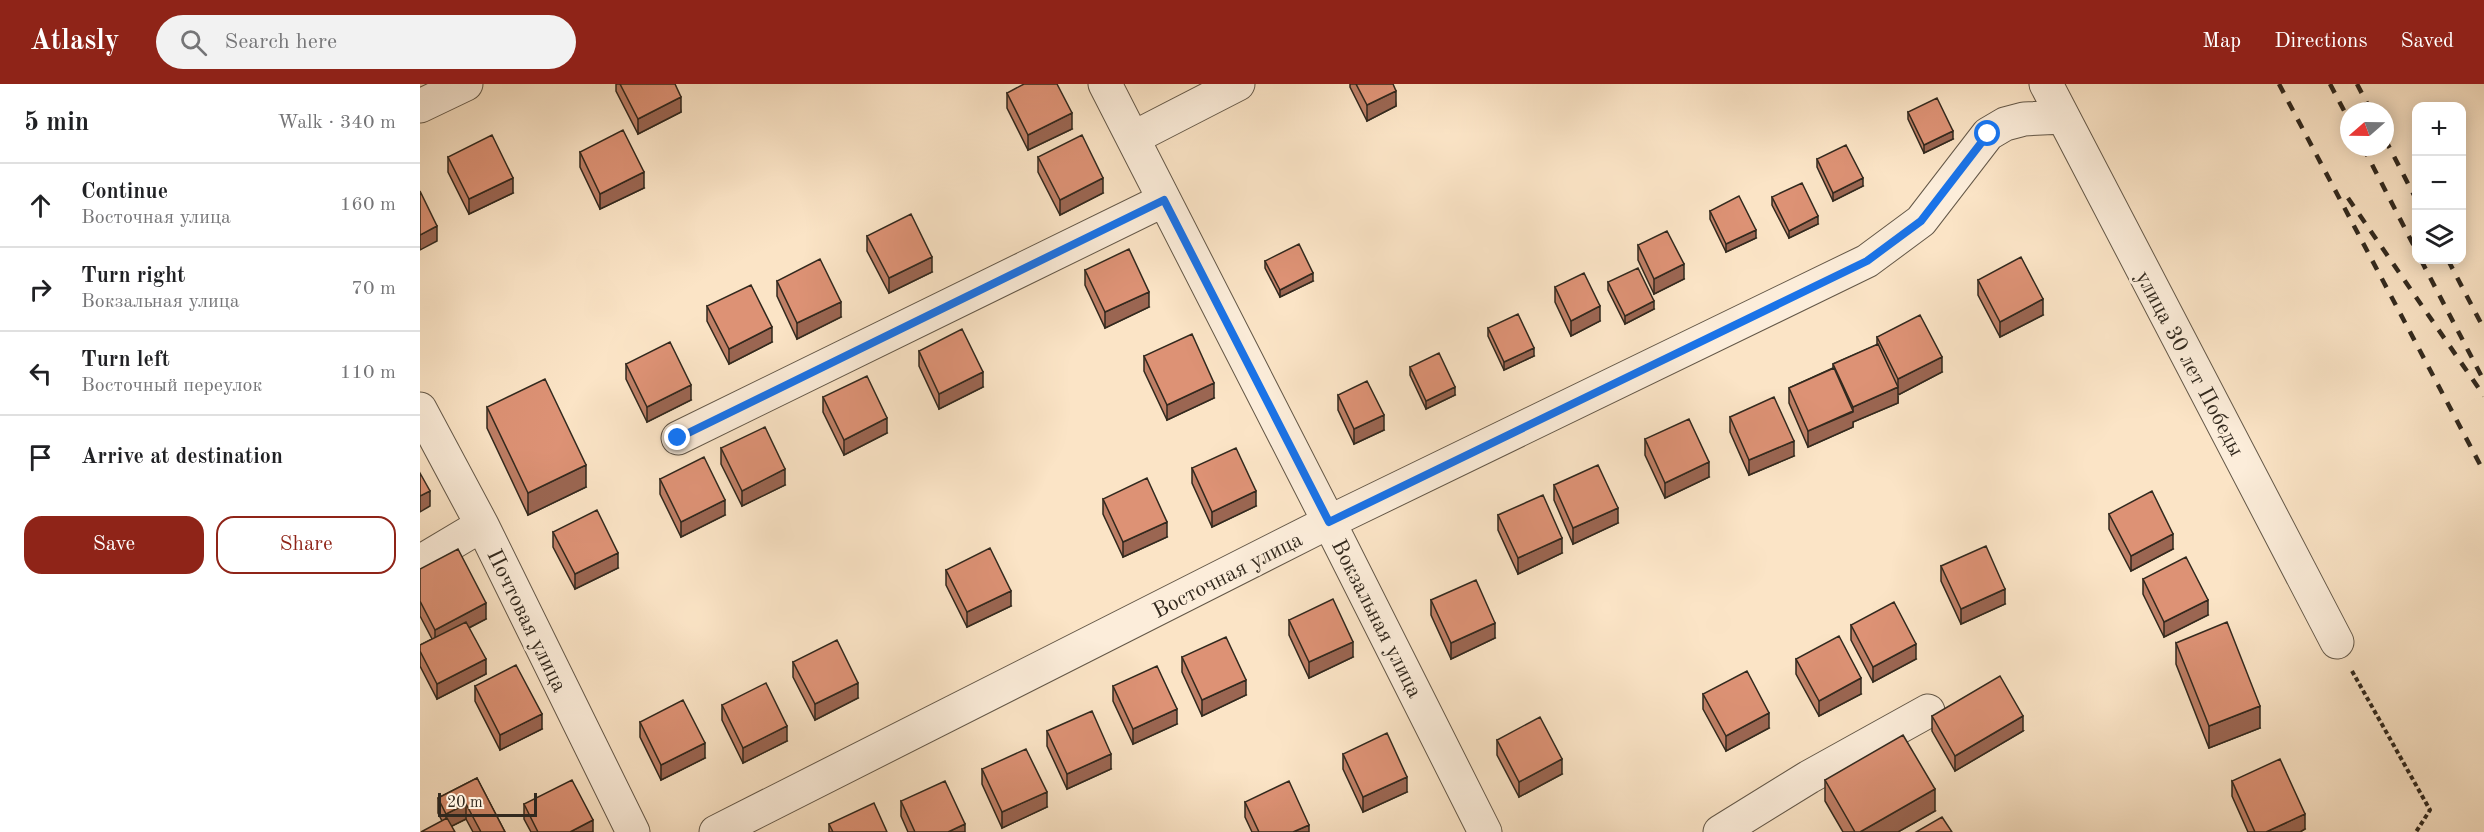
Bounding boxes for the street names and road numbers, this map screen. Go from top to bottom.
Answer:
street label: улица 30 лет Победы [2131,268,2247,460]
street label: Восточная улица [1150,529,1306,623]
street label: Вокзальная улица [1327,536,1426,702]
street label: Почтовая улица [482,546,570,696]

